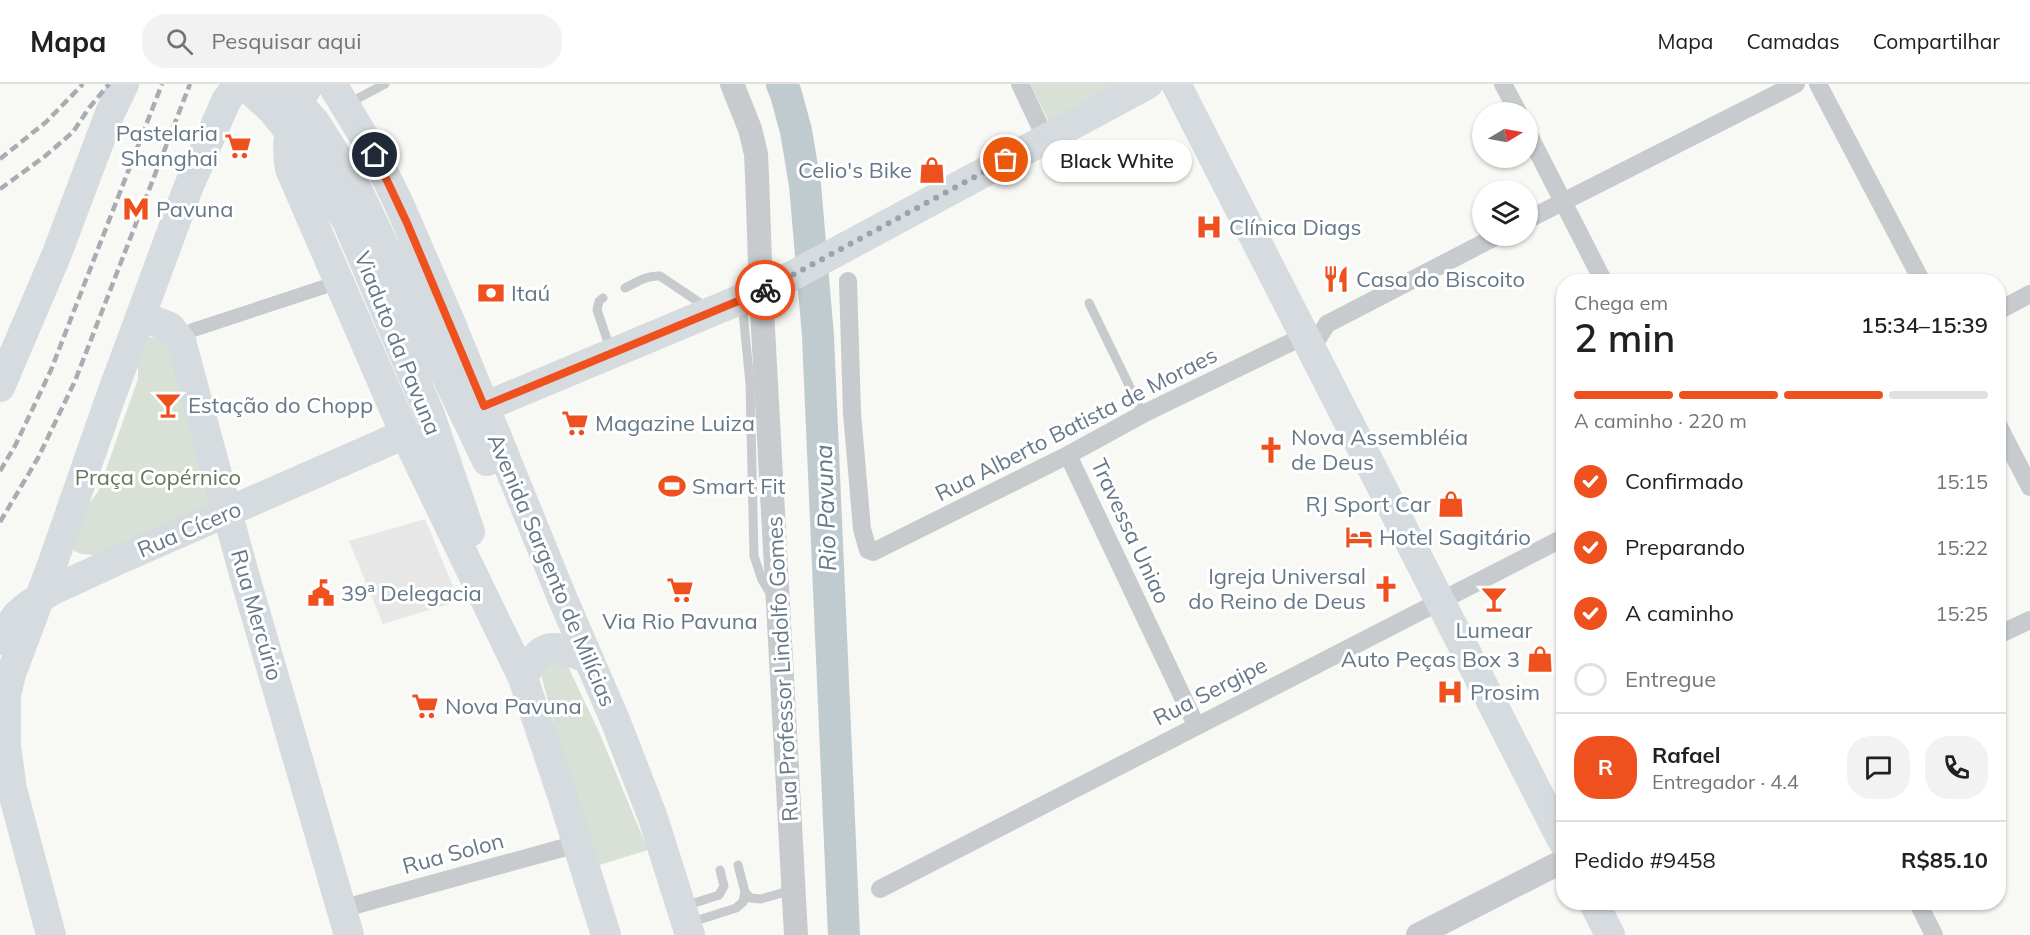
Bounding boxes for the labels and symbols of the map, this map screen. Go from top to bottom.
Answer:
north arrow [1472,102,1538,168]
place label: Pastelaria Shanghai [116,119,218,172]
pin [349,129,400,180]
supermarket icon: Pastelaria Shanghai [223,131,253,161]
pin [980,134,1031,185]
callout: Black White [1042,139,1192,181]
shop icon: Celio's Bike [917,155,947,185]
place label: Celio's Bike [798,156,912,184]
metro station icon: Pavuna [121,194,151,224]
place label: Pavuna [156,195,233,223]
hospital icon: Clínica Diags [1194,212,1224,242]
place label: Clínica Diags [1229,213,1361,241]
street label: Viaduto da Pavuna [348,247,448,439]
courier [735,260,795,320]
restaurant icon: Casa do Biscoito [1321,264,1351,294]
place label: Casa do Biscoito [1356,265,1525,293]
bank icon: Itaú [476,278,506,308]
place label: Itaú [511,279,550,307]
street label: Rua Alberto Batista de Moraes [930,341,1222,507]
bar icon: Estação do Chopp [153,390,183,420]
place label: Estação do Chopp [188,391,373,419]
supermarket icon: Magazine Luiza [560,408,590,438]
place label: Magazine Luiza [595,409,755,437]
place label: Nova Assembléia de Deus [1291,423,1468,476]
street label: Avenida Sargento de Milícias [482,429,622,711]
church icon: Nova Assembléia de Deus [1256,435,1286,465]
water label: Rio Pavuna [808,444,842,572]
street label: Travessa Uniao [1085,454,1177,608]
park label: Praça Copérnico [75,463,241,491]
sports icon: Smart Fit [657,471,687,501]
place label: Smart Fit [692,472,786,500]
shop icon: RJ Sport Car [1436,489,1466,519]
place label: RJ Sport Car [1305,490,1431,518]
street label: Rua Cícero [133,495,245,563]
street label: Rua Professor Lindolfo Gomes [760,516,804,822]
hotel icon: Hotel Sagitário [1344,522,1374,552]
place label: Hotel Sagitário [1379,523,1531,551]
street label: Rua Mercúrio [225,546,289,684]
place label: Igreja Universal do Reino de Deus [1188,562,1366,615]
church icon: Igreja Universal do Reino de Deus [1371,574,1401,604]
supermarket icon: Via Rio Pavuna [665,575,695,605]
public building icon: 39ª Delegacia [306,578,336,608]
place label: 39ª Delegacia [341,579,482,607]
bar icon: Lumear [1479,584,1509,614]
place label: Via Rio Pavuna [602,607,758,635]
place label: Lumear [1456,616,1532,644]
shop icon: Auto Peças Box 3 [1525,644,1555,674]
place label: Auto Peças Box 3 [1341,645,1520,673]
street label: Rua Sergipe [1148,650,1272,732]
hospital icon: Prosim [1435,677,1465,707]
place label: Prosim [1470,678,1540,706]
supermarket icon: Nova Pavuna [410,691,440,721]
place label: Nova Pavuna [445,692,582,720]
street label: Rua Solon [399,826,507,880]

